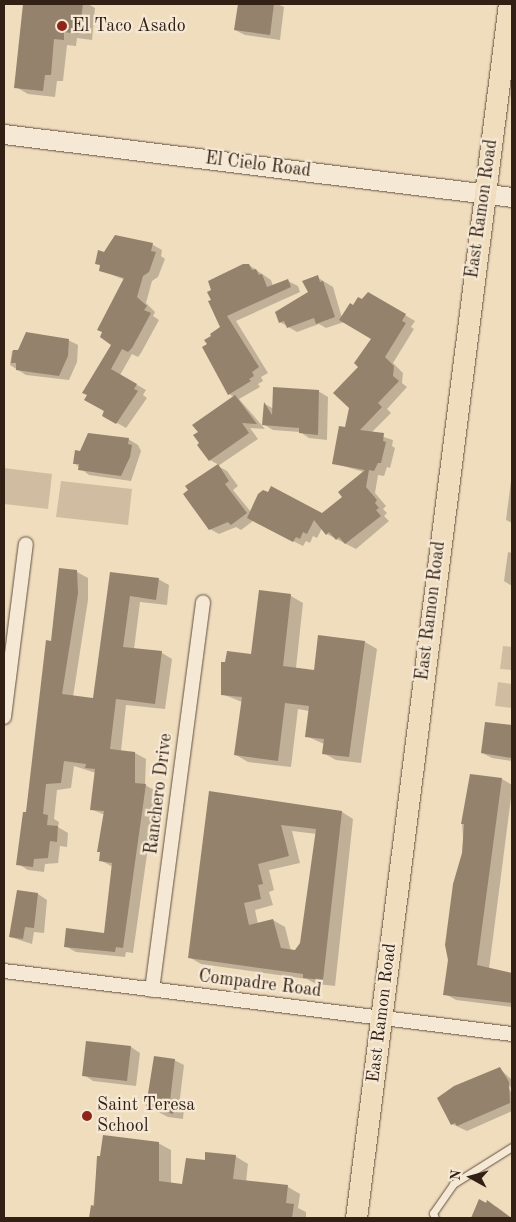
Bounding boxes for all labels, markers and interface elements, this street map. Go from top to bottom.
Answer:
place label: El Taco Asado [72,15,186,37]
marker: El Taco Asado [56,20,68,32]
street label: East Ramon Road [462,138,502,280]
street label: El Cielo Road [204,148,312,182]
street label: East Ramon Road [412,540,450,682]
street label: Ranchero Drive [141,732,177,856]
street label: East Ramon Road [363,942,401,1084]
street label: Compadre Road [197,966,323,1002]
place label: Saint Teresa School [97,1095,195,1138]
marker: Saint Teresa School [81,1110,93,1122]
north arrow [446,1152,496,1202]
text: N [449,1169,464,1181]

